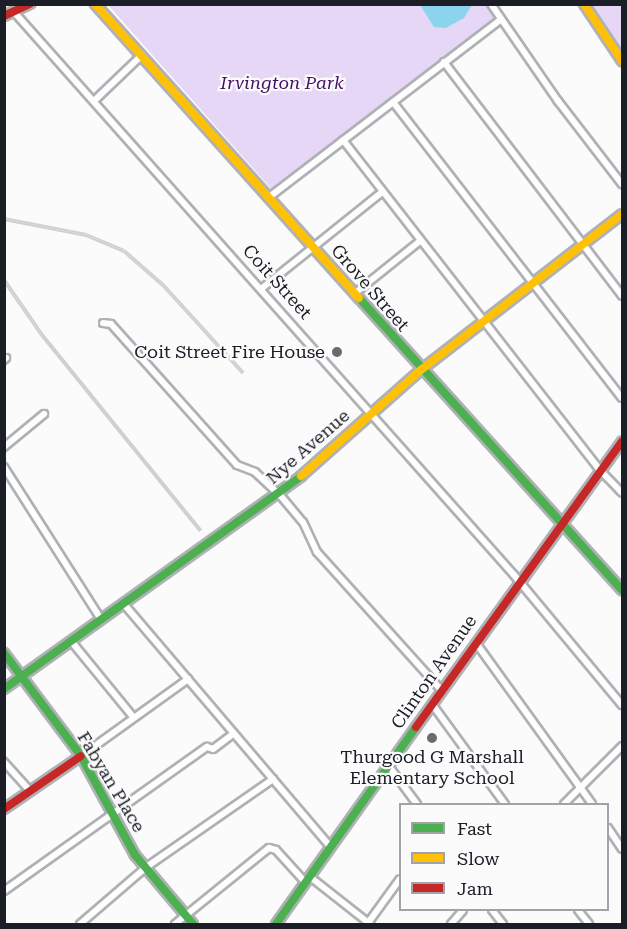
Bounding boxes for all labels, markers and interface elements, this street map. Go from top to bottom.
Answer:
park label: Irvington Park [220,72,344,94]
street label: Coit Street [238,240,316,324]
street label: Grove Street [326,240,414,336]
place label: Coit Street Fire House [134,341,325,363]
marker: Coit Street Fire House [330,345,344,359]
street label: Nye Avenue [262,405,354,489]
street label: Clinton Avenue [387,611,481,733]
street label: Fabyan Place [72,728,150,836]
marker: Thurgood G Marshall Elementary School [425,731,439,745]
place label: Thurgood G Marshall Elementary School [340,747,524,789]
legend [399,803,609,911]
text: Fast [457,818,492,839]
text: Slow [457,848,499,869]
text: Jam [457,878,493,899]

